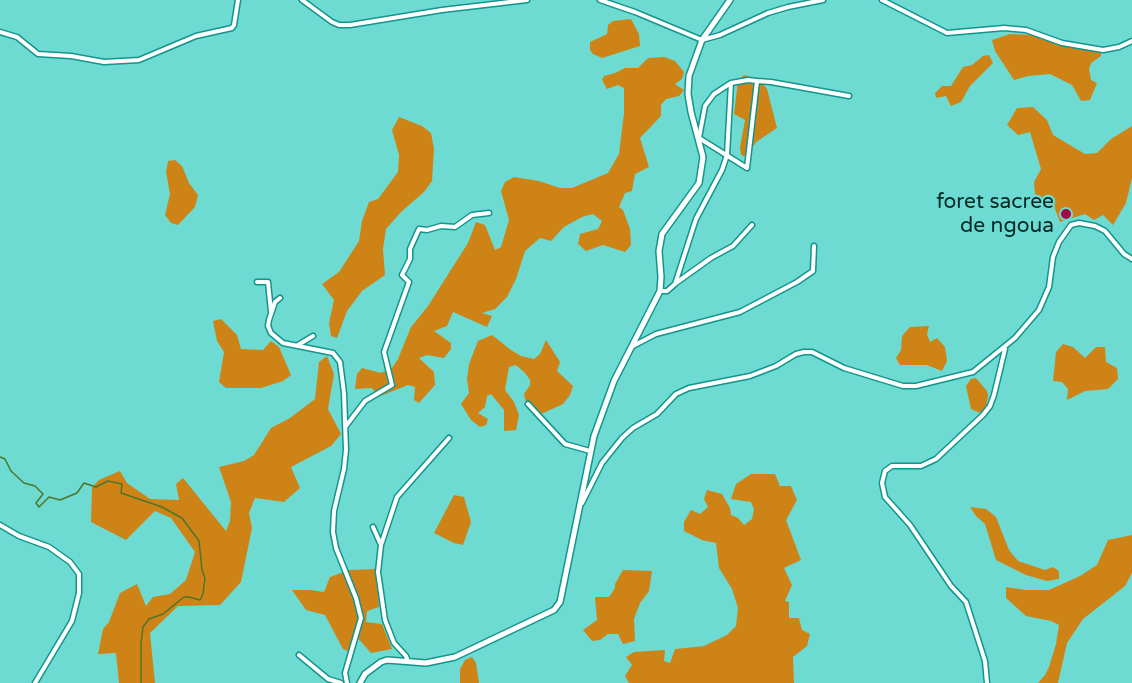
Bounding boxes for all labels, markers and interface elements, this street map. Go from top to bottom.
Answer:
place label: foret sacree de ngoua [936,189,1054,239]
marker: foret sacree de ngoua [1059,207,1073,221]

